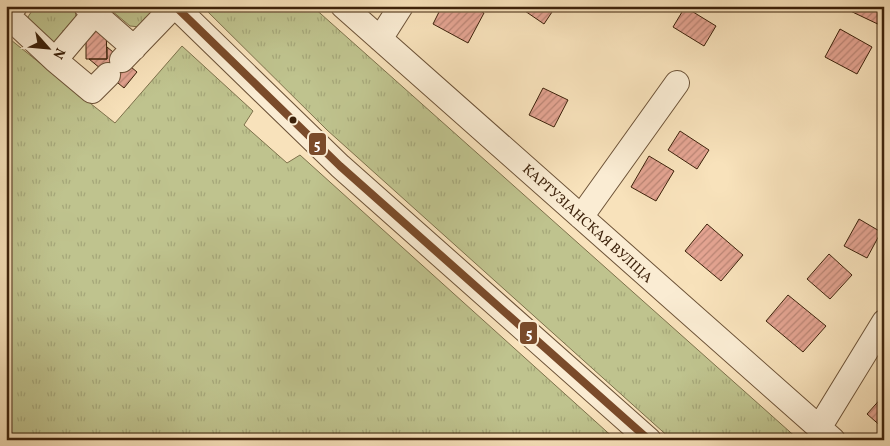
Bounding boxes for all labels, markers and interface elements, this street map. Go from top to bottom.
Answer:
north arrow [22,22,72,72]
text: N [47,44,69,62]
unlabelled marker [288,115,298,125]
line badge: 5 [308,132,327,156]
text: 5 [314,136,321,155]
street label: КАРТУЗІАНСКАЯ ВУЛІЦА [518,160,656,288]
line badge: 5 [519,321,538,345]
text: 5 [526,325,533,344]

